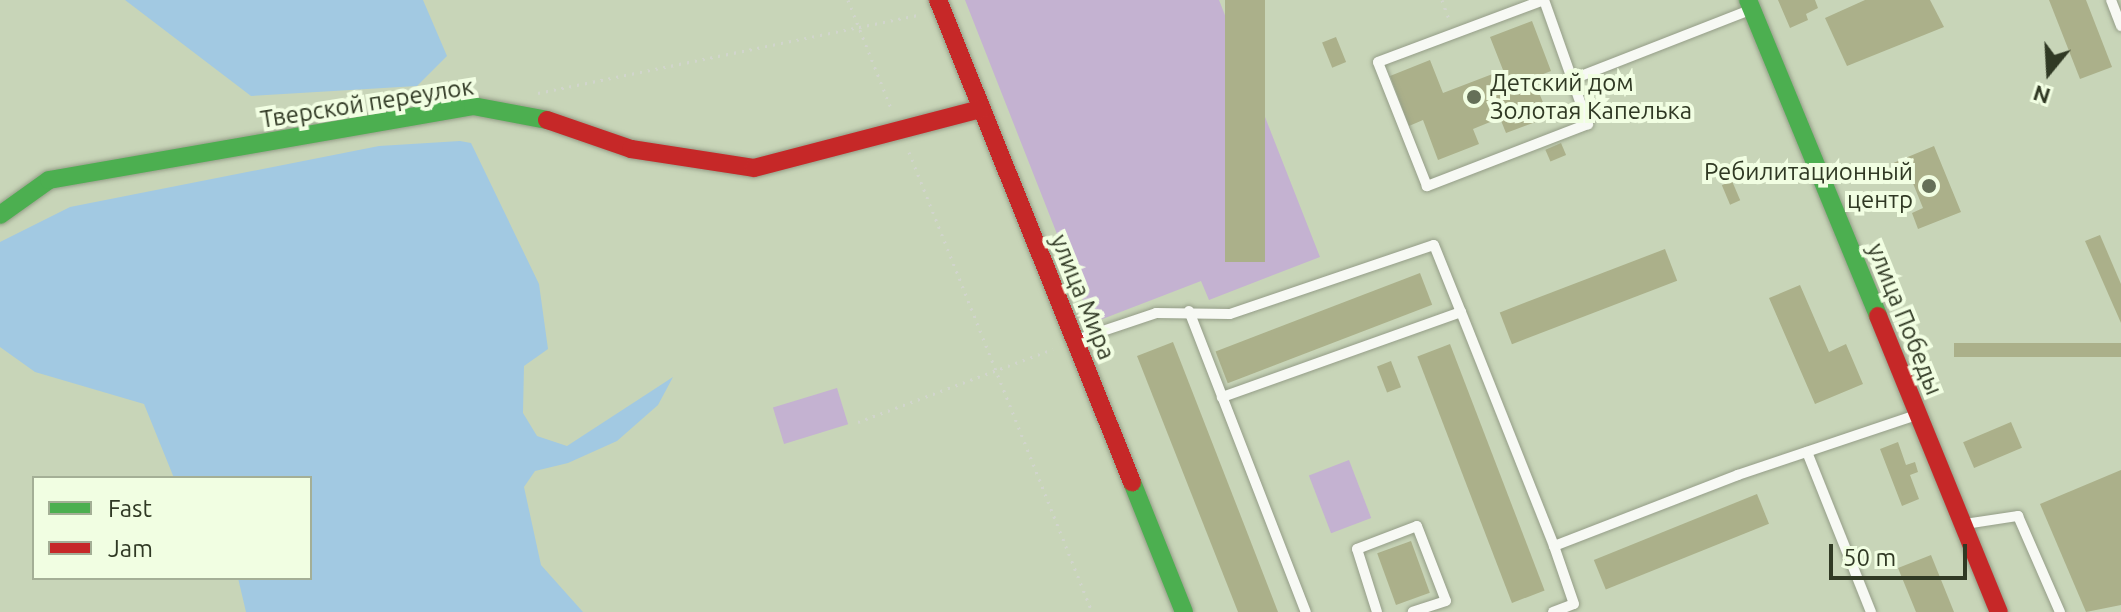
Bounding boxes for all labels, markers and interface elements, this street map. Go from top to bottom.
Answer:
north arrow [2009,32,2089,112]
place label: Детский дом Золотая Капелька [1490,69,1692,125]
street label: Тверской переулок [258,72,476,134]
text: N [2030,81,2053,110]
marker: Детский дом Золотая Капелька [1465,88,1483,106]
place label: Ребилитационный центр [1704,158,1913,214]
marker: Ребилитационный центр [1920,177,1938,195]
street label: улица Мира [1045,230,1121,364]
street label: улица Победы [1861,239,1949,399]
legend [32,476,312,580]
text: Fast [108,495,152,522]
scale bar [1833,528,1971,578]
text: Jam [108,535,153,562]
text: 50 m [1843,544,1896,571]

